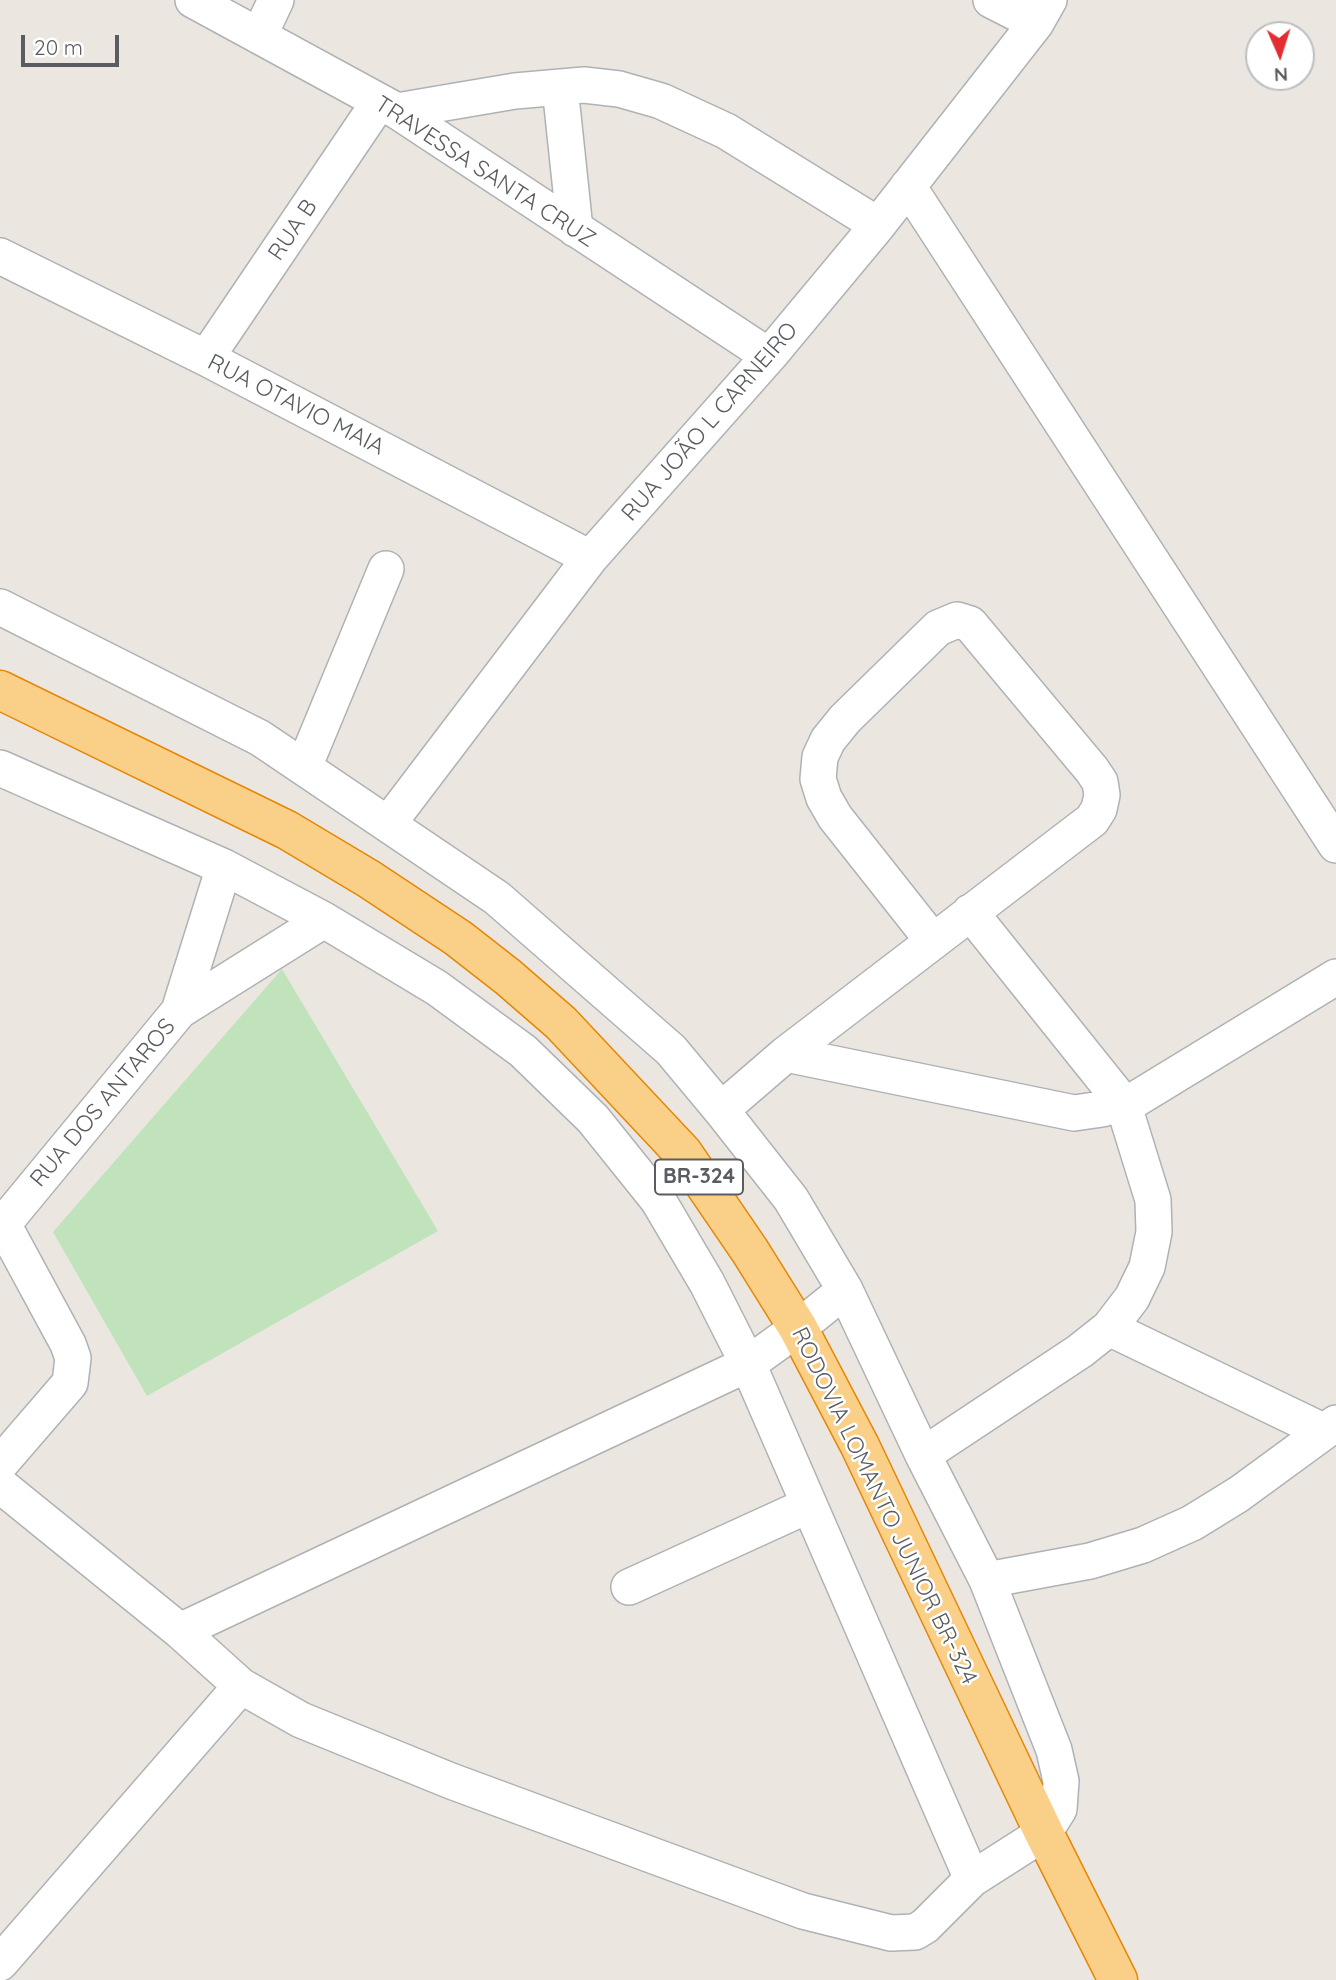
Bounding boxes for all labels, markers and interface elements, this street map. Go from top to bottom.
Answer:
scale bar [24,21,122,65]
north arrow [1245,21,1315,91]
text: 20 m [34,34,83,60]
text: N [1273,63,1289,87]
street label: TRAVESSA SANTA CRUZ [370,90,600,254]
street label: RUA B [263,194,323,266]
street label: RUA JOÃO L CARNEIRO [616,317,804,527]
street label: RUA OTAVIO MAIA [203,348,389,462]
street label: RUA DOS ANTAROS [25,1013,181,1193]
road number: BR-324 [655,1160,743,1194]
street label: RODOVIA LOMANTO JUNIOR BR-324 [785,1323,983,1689]

